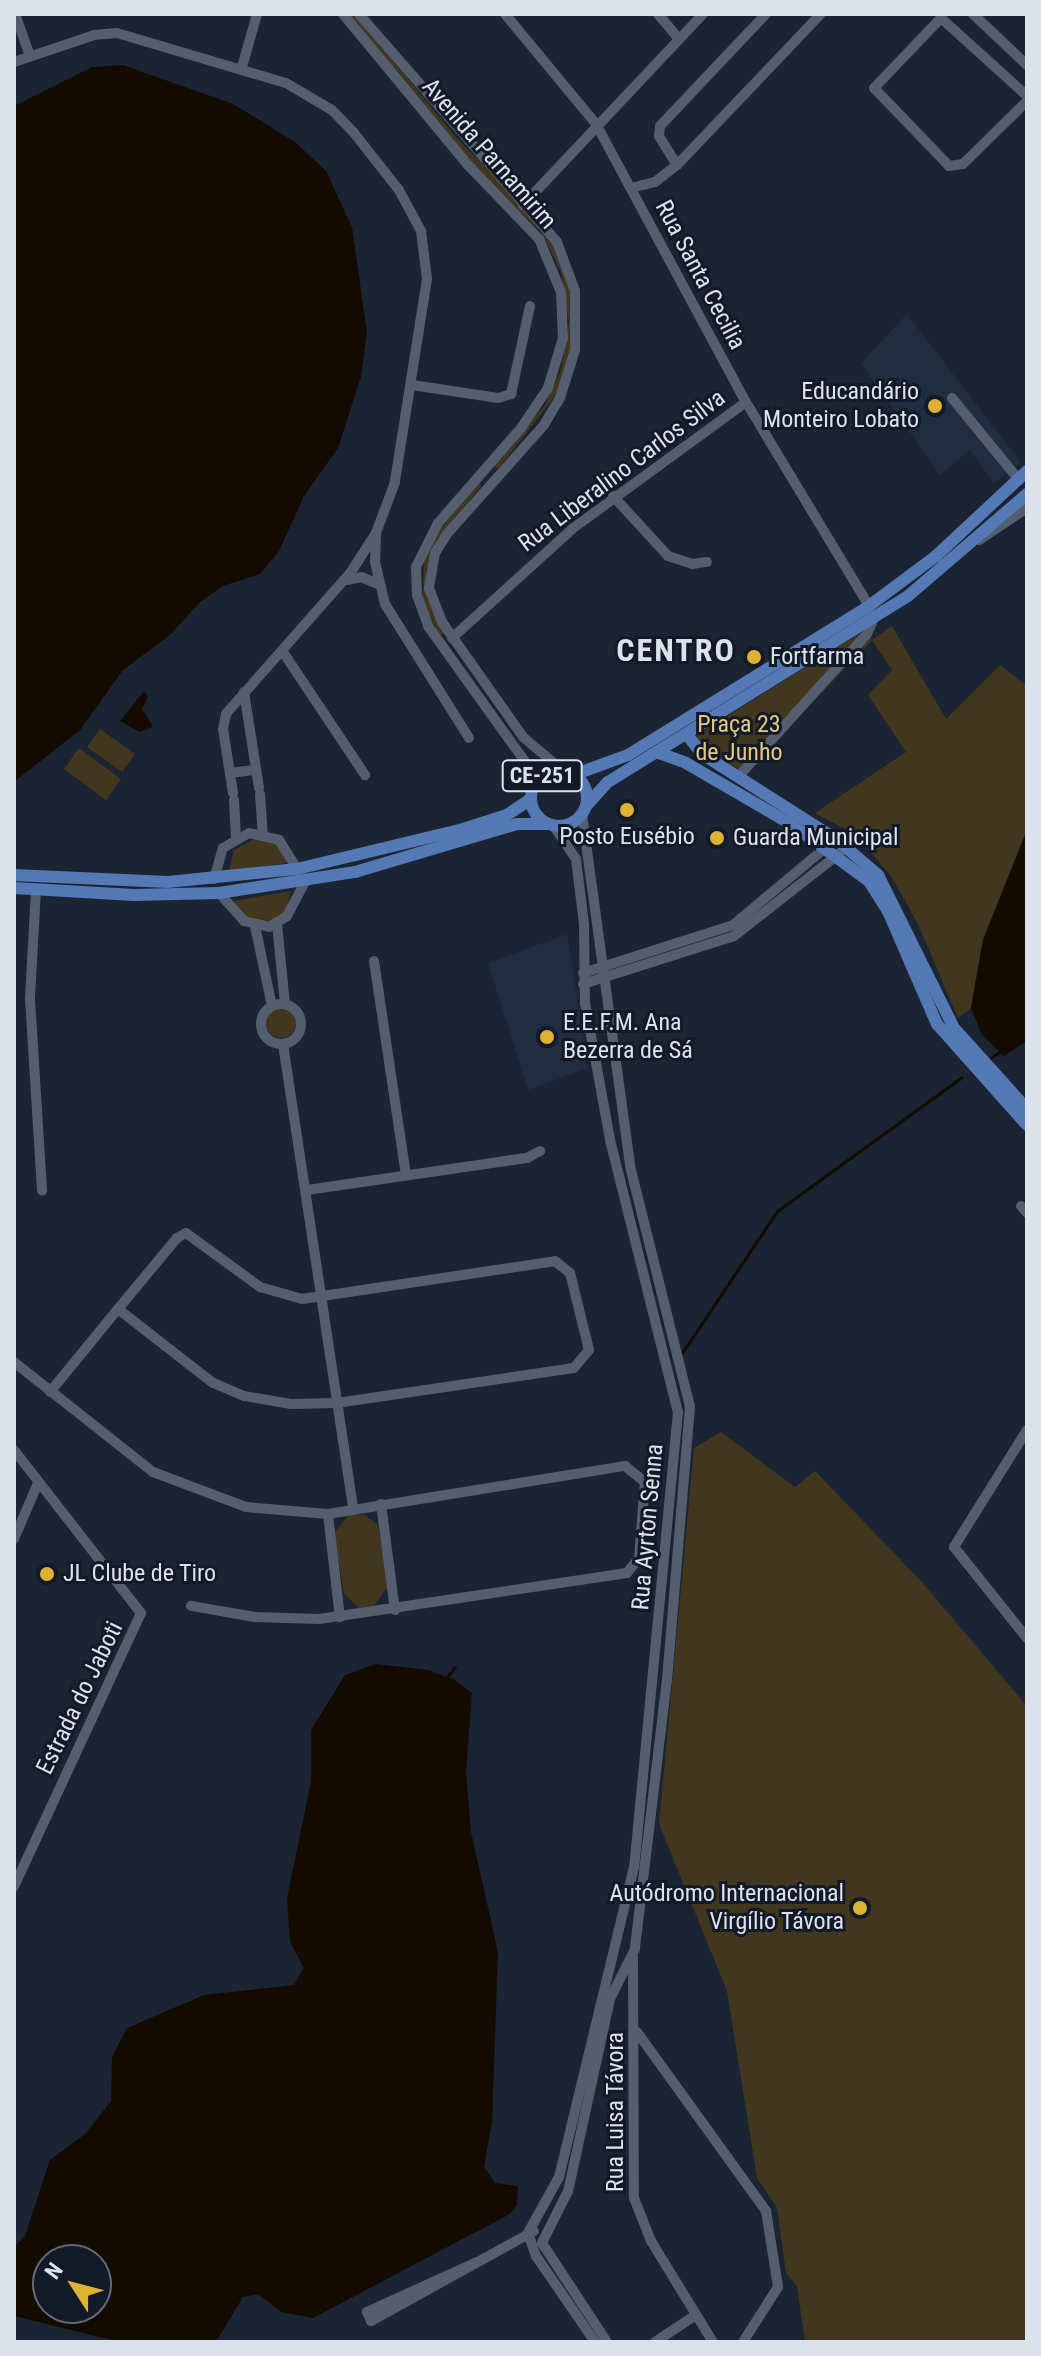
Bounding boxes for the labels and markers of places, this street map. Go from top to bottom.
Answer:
place label: Educandário Monteiro Lobato [763,378,919,434]
marker: Educandário Monteiro Lobato [926,397,944,415]
place label: Fortfarma [770,643,864,671]
marker: Fortfarma [745,648,763,666]
marker: Posto Eusébio [618,801,636,819]
place label: Posto Eusébio [559,823,695,851]
place label: Guarda Municipal [733,824,899,852]
marker: Guarda Municipal [708,829,726,847]
place label: E.E.F.M. Ana Bezerra de Sá [563,1009,693,1065]
marker: E.E.F.M. Ana Bezerra de Sá [538,1028,556,1046]
place label: JL Clube de Tiro [63,1560,217,1588]
marker: JL Clube de Tiro [38,1565,56,1583]
place label: Autódromo Internacional Virgílio Távora [609,1880,844,1936]
marker: Autódromo Internacional Virgílio Távora [851,1899,869,1917]

